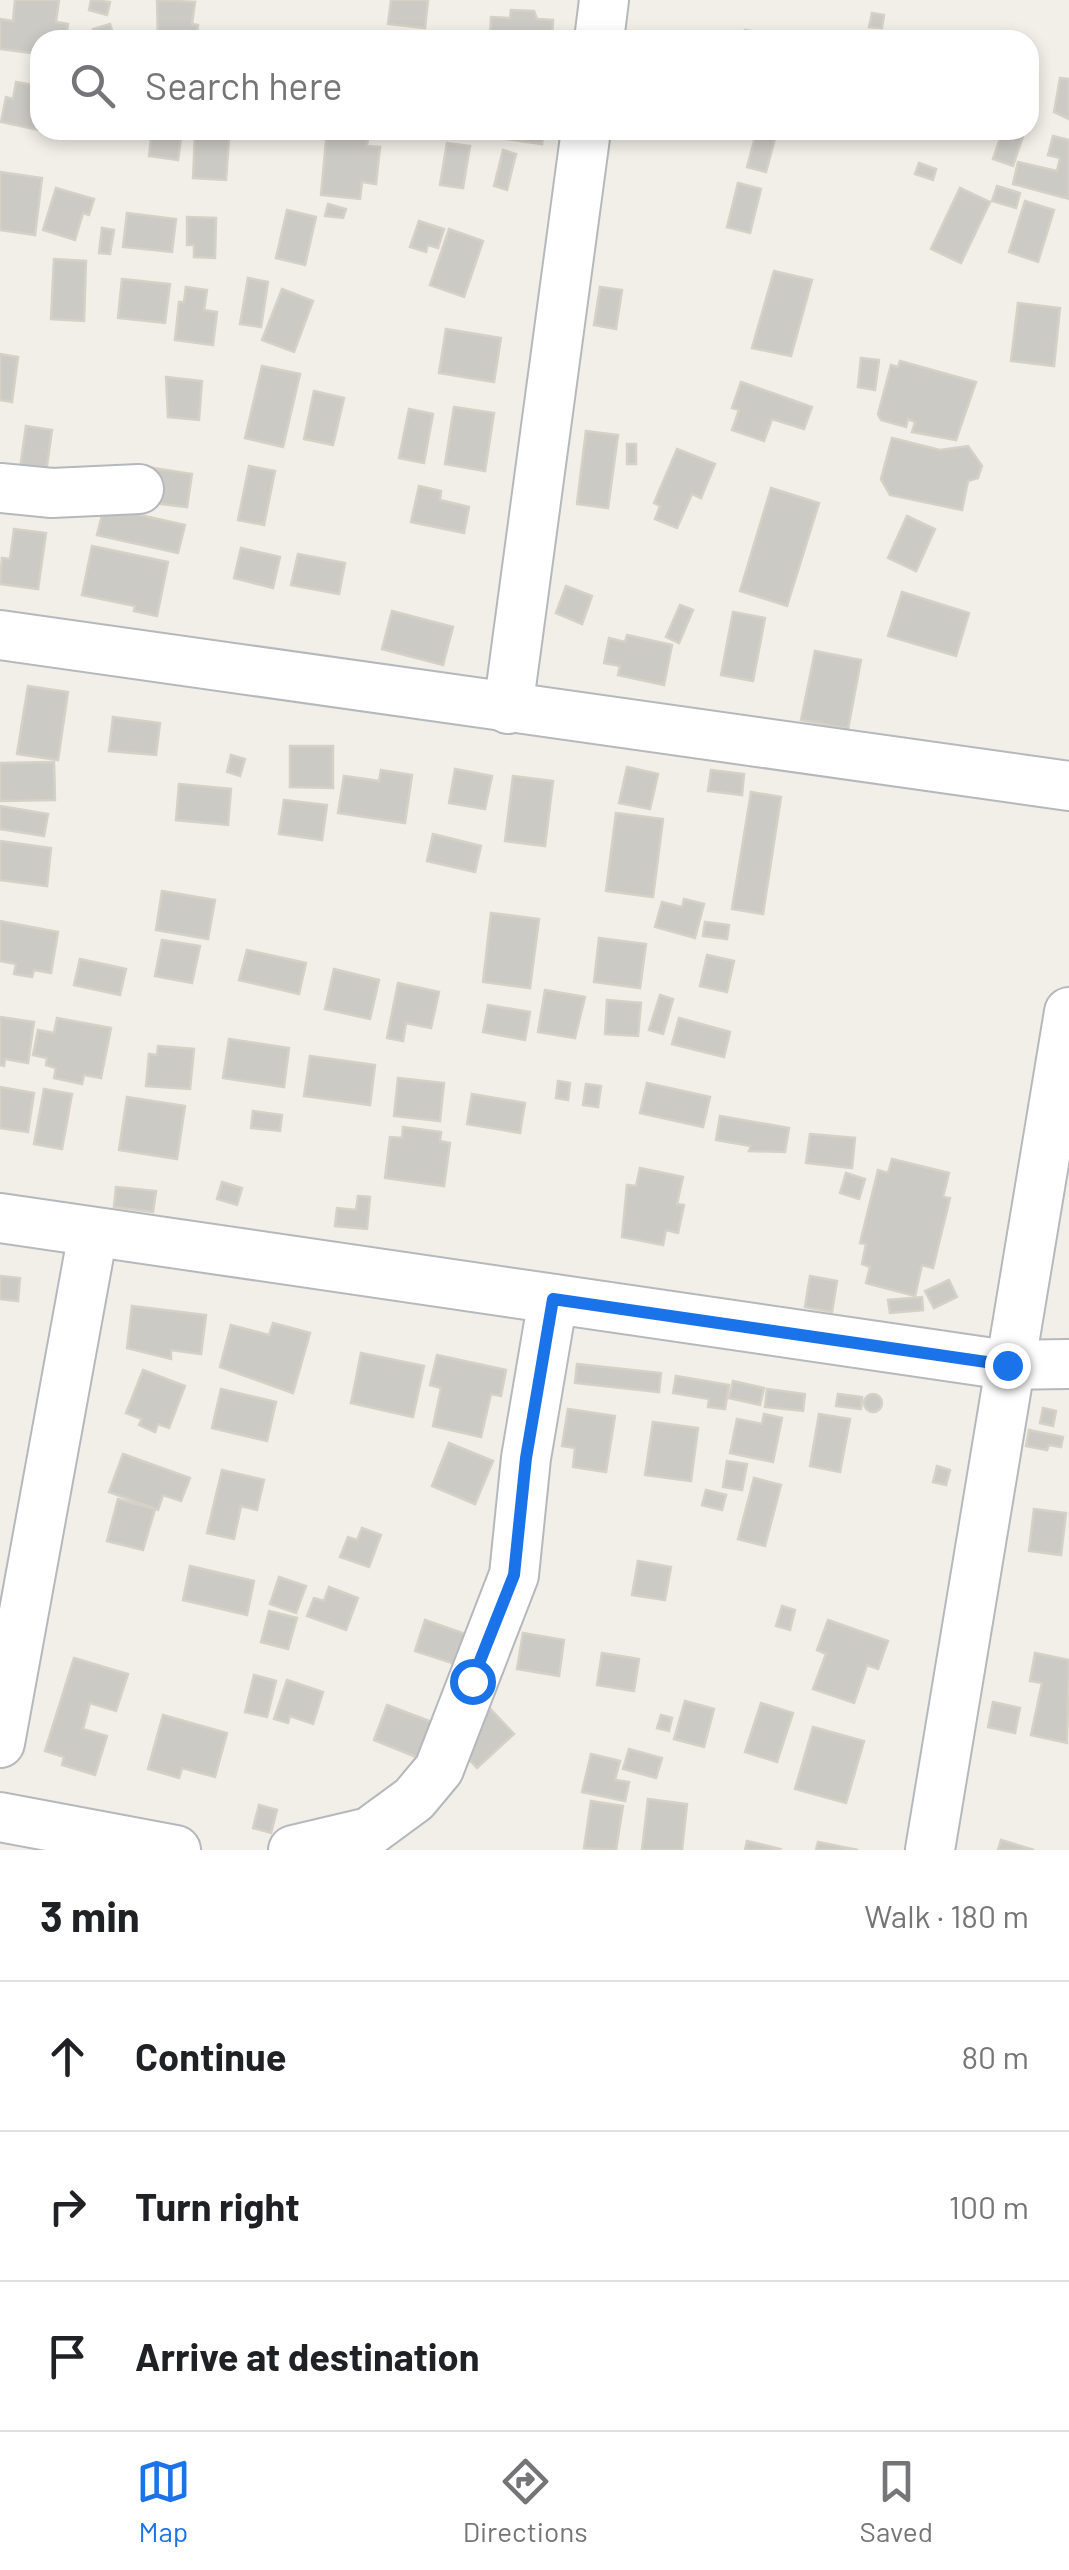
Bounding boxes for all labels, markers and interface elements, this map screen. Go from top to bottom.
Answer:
search box [30,30,1039,140]
icon: search [65,58,120,113]
text: Search here [145,62,343,108]
route end [985,1343,1031,1389]
route start [450,1659,496,1705]
text: 3 min [40,1890,140,1940]
text: Walk · 180 m [864,1896,1029,1934]
icon: ahead [40,2029,95,2084]
text: Continue [135,2033,286,2079]
text: 80 m [961,2037,1029,2075]
icon: right [40,2179,95,2234]
text: Turn right [135,2183,300,2229]
text: 100 m [949,2187,1029,2225]
icon: arrive [40,2329,95,2384]
text: Arrive at destination [135,2333,480,2379]
tab: Map [136,2454,191,2548]
tab: Directions [463,2454,588,2548]
tab: Saved [860,2454,933,2548]

